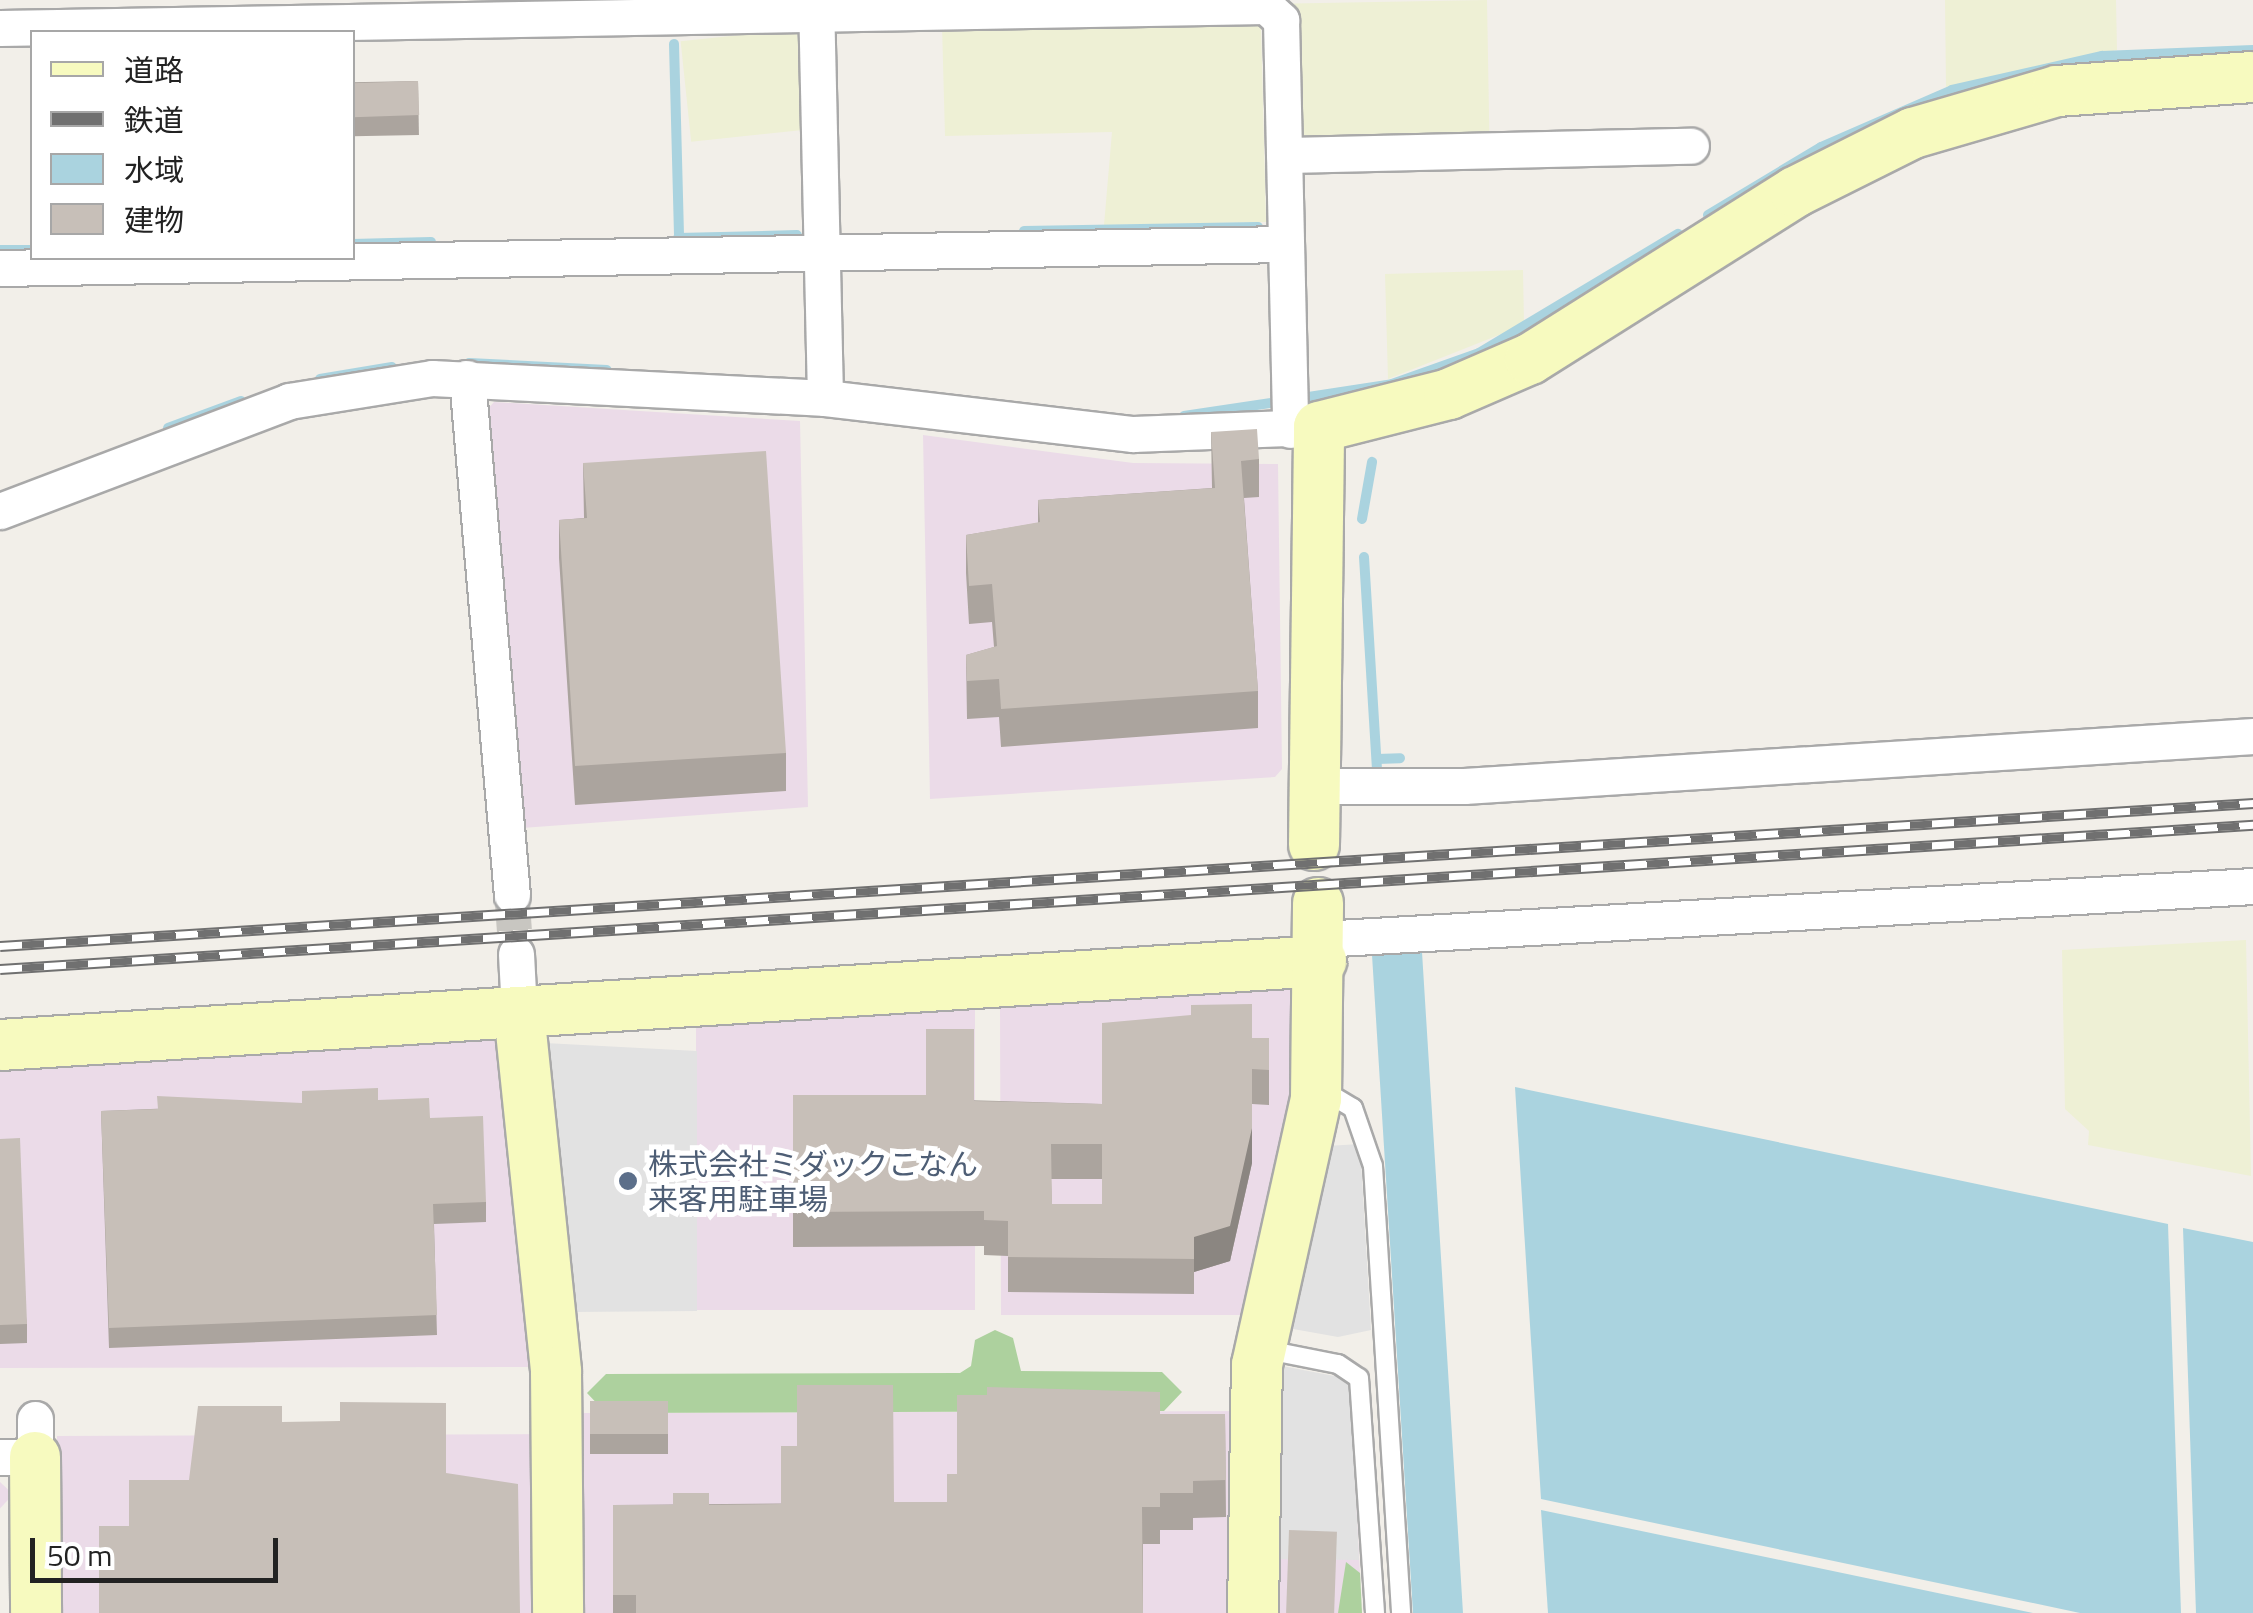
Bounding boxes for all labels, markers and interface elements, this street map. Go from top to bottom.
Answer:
legend [30,30,355,260]
text: 道路 [124,47,184,93]
text: 鉄道 [124,97,184,143]
text: 水域 [124,147,184,193]
text: 建物 [124,197,184,243]
place label: 株式会社ミダックこなん 来客用駐車場 [648,1146,978,1216]
marker: 株式会社ミダックこなん 来客用駐車場 [617,1170,639,1192]
scale bar [35,1518,282,1580]
text: 50 m [47,1532,112,1578]

